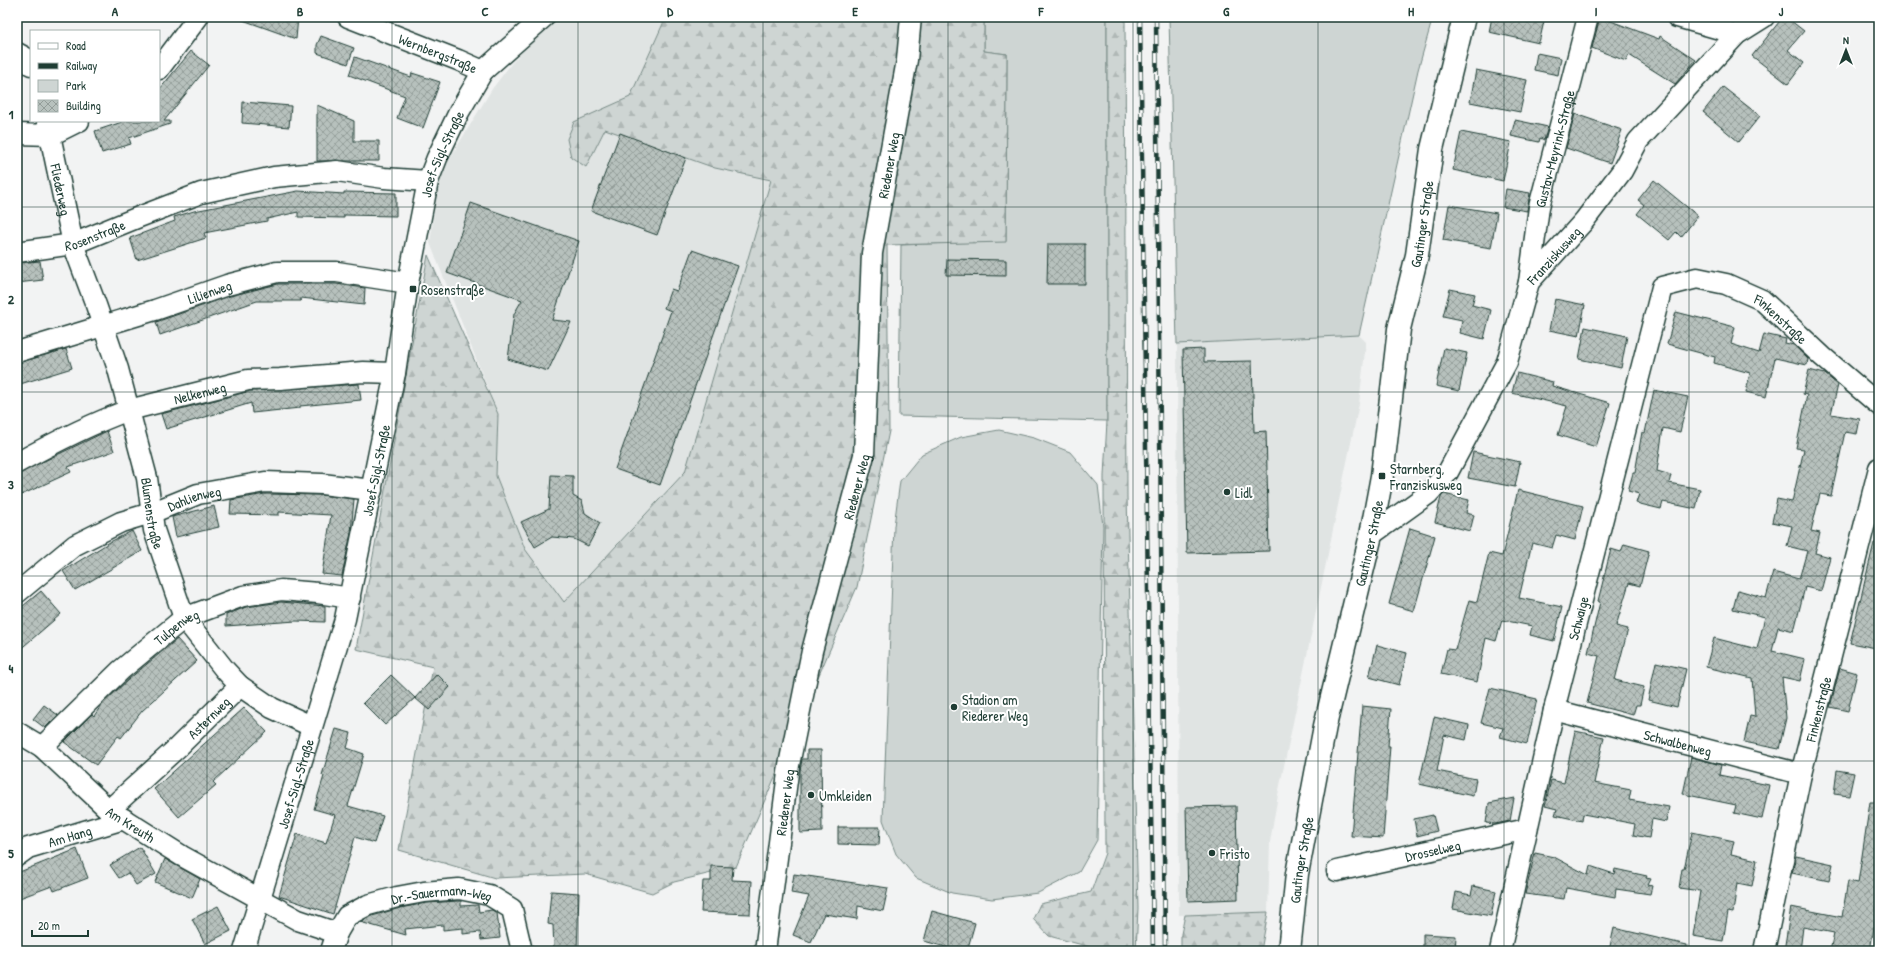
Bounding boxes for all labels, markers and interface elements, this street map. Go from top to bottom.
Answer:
text: A [112,2,119,20]
text: B [297,2,304,20]
text: C [481,2,489,20]
text: D [667,2,674,20]
text: E [852,2,858,20]
text: F [1038,2,1045,20]
text: G [1223,2,1230,20]
text: H [1408,2,1414,20]
text: I [1594,2,1598,20]
text: J [1779,2,1784,20]
street label: Wernbergstraße [396,28,481,77]
legend [30,30,160,122]
north arrow [1826,30,1866,70]
text: N [1843,33,1849,47]
text: Road [66,37,86,54]
text: Railway [66,57,97,74]
text: Park [66,77,86,94]
street label: Gustav-Meyrink-Straße [1530,87,1578,209]
text: Building [66,97,101,114]
text: 1 [9,105,14,123]
street label: Josef-Sigl-Straße [416,107,468,199]
street label: Riedener Weg [873,131,904,200]
street label: Fliederweg [47,161,76,217]
street label: Gautinger Straße [1405,179,1437,269]
street label: Rosenstraße [63,214,128,255]
street label: Franziskusweg [1521,222,1585,289]
street label: Lilienweg [185,275,234,307]
place label: Rosenstraße [421,280,485,300]
marker: Rosenstraße [408,284,418,294]
street label: Finkenstraße [1751,288,1812,348]
text: 2 [8,290,15,308]
street label: Nelkenweg [172,377,228,408]
street label: Josef-Sigl-Straße [357,422,394,517]
street label: Riedener Weg [838,452,874,521]
place label: Starnberg, Franziskusweg [1389,459,1462,495]
marker: Starnberg, Franziskusweg [1377,471,1387,481]
text: 3 [8,475,14,493]
street label: Blumenstraße [138,476,169,552]
street label: Dahlienweg [164,481,222,515]
place label: Lidl [1235,483,1253,502]
marker: Lidl [1222,487,1232,497]
street label: Gautinger Straße [1350,498,1387,588]
street label: Schwaige [1563,594,1592,642]
street label: Tulpenweg [149,604,202,649]
text: 4 [9,659,14,677]
street label: Finkenstraße [1800,674,1835,744]
place label: Stadion am Riederer Weg [962,690,1028,726]
street label: Asternweg [183,692,234,742]
marker: Stadion am Riederer Weg [949,702,959,712]
street label: Schwalbenweg [1642,724,1714,761]
street label: Josef-Sigl-Straße [272,736,318,831]
street label: Riedener Weg [770,768,799,837]
place label: Umkleiden [819,786,872,805]
marker: Umkleiden [806,790,816,800]
street label: Am Kreuth [103,801,159,846]
street label: Gautinger Straße [1285,814,1317,904]
street label: Am Hang [46,820,94,851]
street label: Drosselweg [1403,835,1462,865]
text: 5 [8,844,14,862]
place label: Fristo [1219,844,1250,863]
marker: Fristo [1207,848,1217,858]
street label: Dr.-Sauermann-Weg [389,879,497,908]
scale bar [32,912,88,938]
text: 20 m [38,917,60,934]

